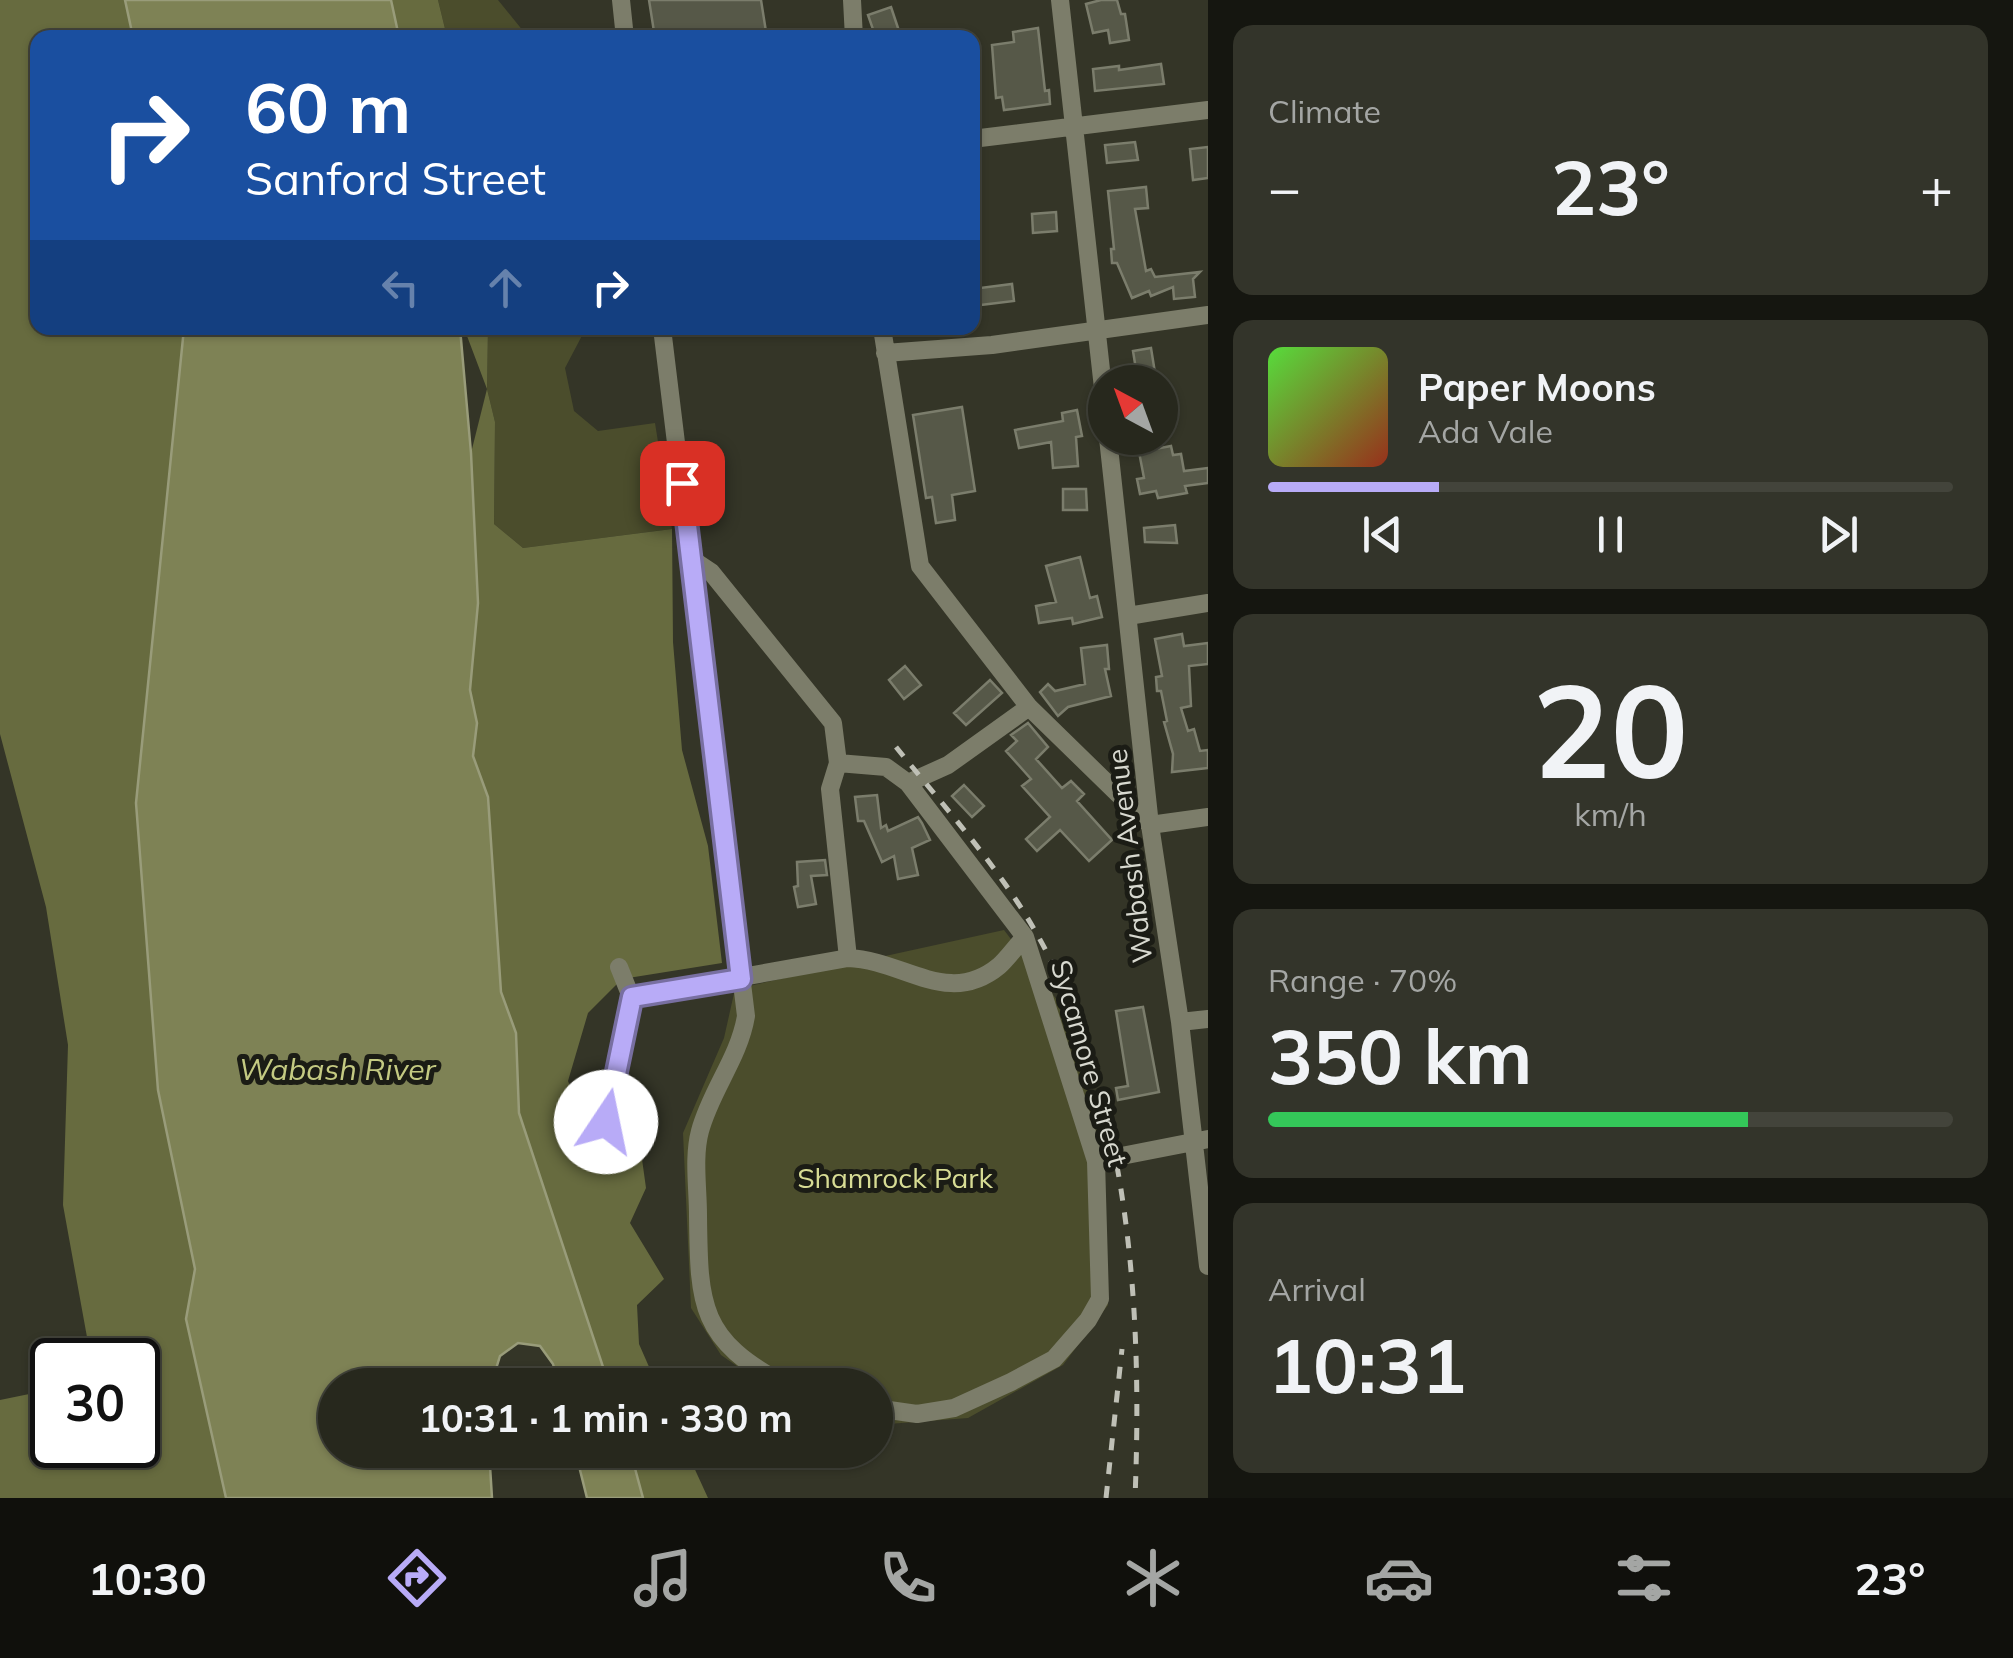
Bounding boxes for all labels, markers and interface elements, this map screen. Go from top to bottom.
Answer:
text: 60 m [245,63,411,151]
icon: right [80,70,210,200]
text: Climate [1268,91,1381,131]
text: 23° [1551,140,1670,234]
text: Sanford Street [245,150,546,206]
text: − [1268,153,1301,222]
text: + [1920,153,1953,222]
icon: left [373,260,428,315]
icon: ahead [478,260,533,315]
icon: right [583,260,638,315]
text: Paper Moons [1418,363,1656,411]
north arrow [1088,365,1178,455]
map controls [1088,365,1178,455]
text: Ada Vale [1418,411,1553,451]
pin [640,441,725,526]
icon: arrive [655,456,710,511]
icon: previous [1355,507,1410,562]
icon: pause [1583,507,1638,562]
icon: next [1811,507,1866,562]
text: 20 [1532,647,1689,811]
street label: Wabash Avenue [1099,747,1159,965]
text: km/h [1574,794,1647,834]
street label: Sycamore Street [1044,956,1136,1170]
text: Range · 70% [1268,960,1457,1000]
text: 350 km [1268,1009,1532,1103]
water label: Wabash River [239,1050,436,1088]
position arrow [554,1070,658,1174]
park label: Shamrock Park [797,1160,993,1195]
text: Arrival [1268,1269,1366,1309]
text: 10:31 [1268,1318,1467,1412]
speed limit sign: 30 [30,1338,160,1468]
text: 10:31 · 1 min · 330 m [418,1394,793,1442]
icon: directions [382,1543,452,1613]
icon: music [628,1543,698,1613]
icon: phone [873,1543,943,1613]
icon: climate [1118,1543,1188,1613]
icon: car [1364,1543,1434,1613]
icon: filters [1609,1543,1679,1613]
text: 10:30 [88,1550,207,1606]
text: 23° [1854,1550,1925,1606]

